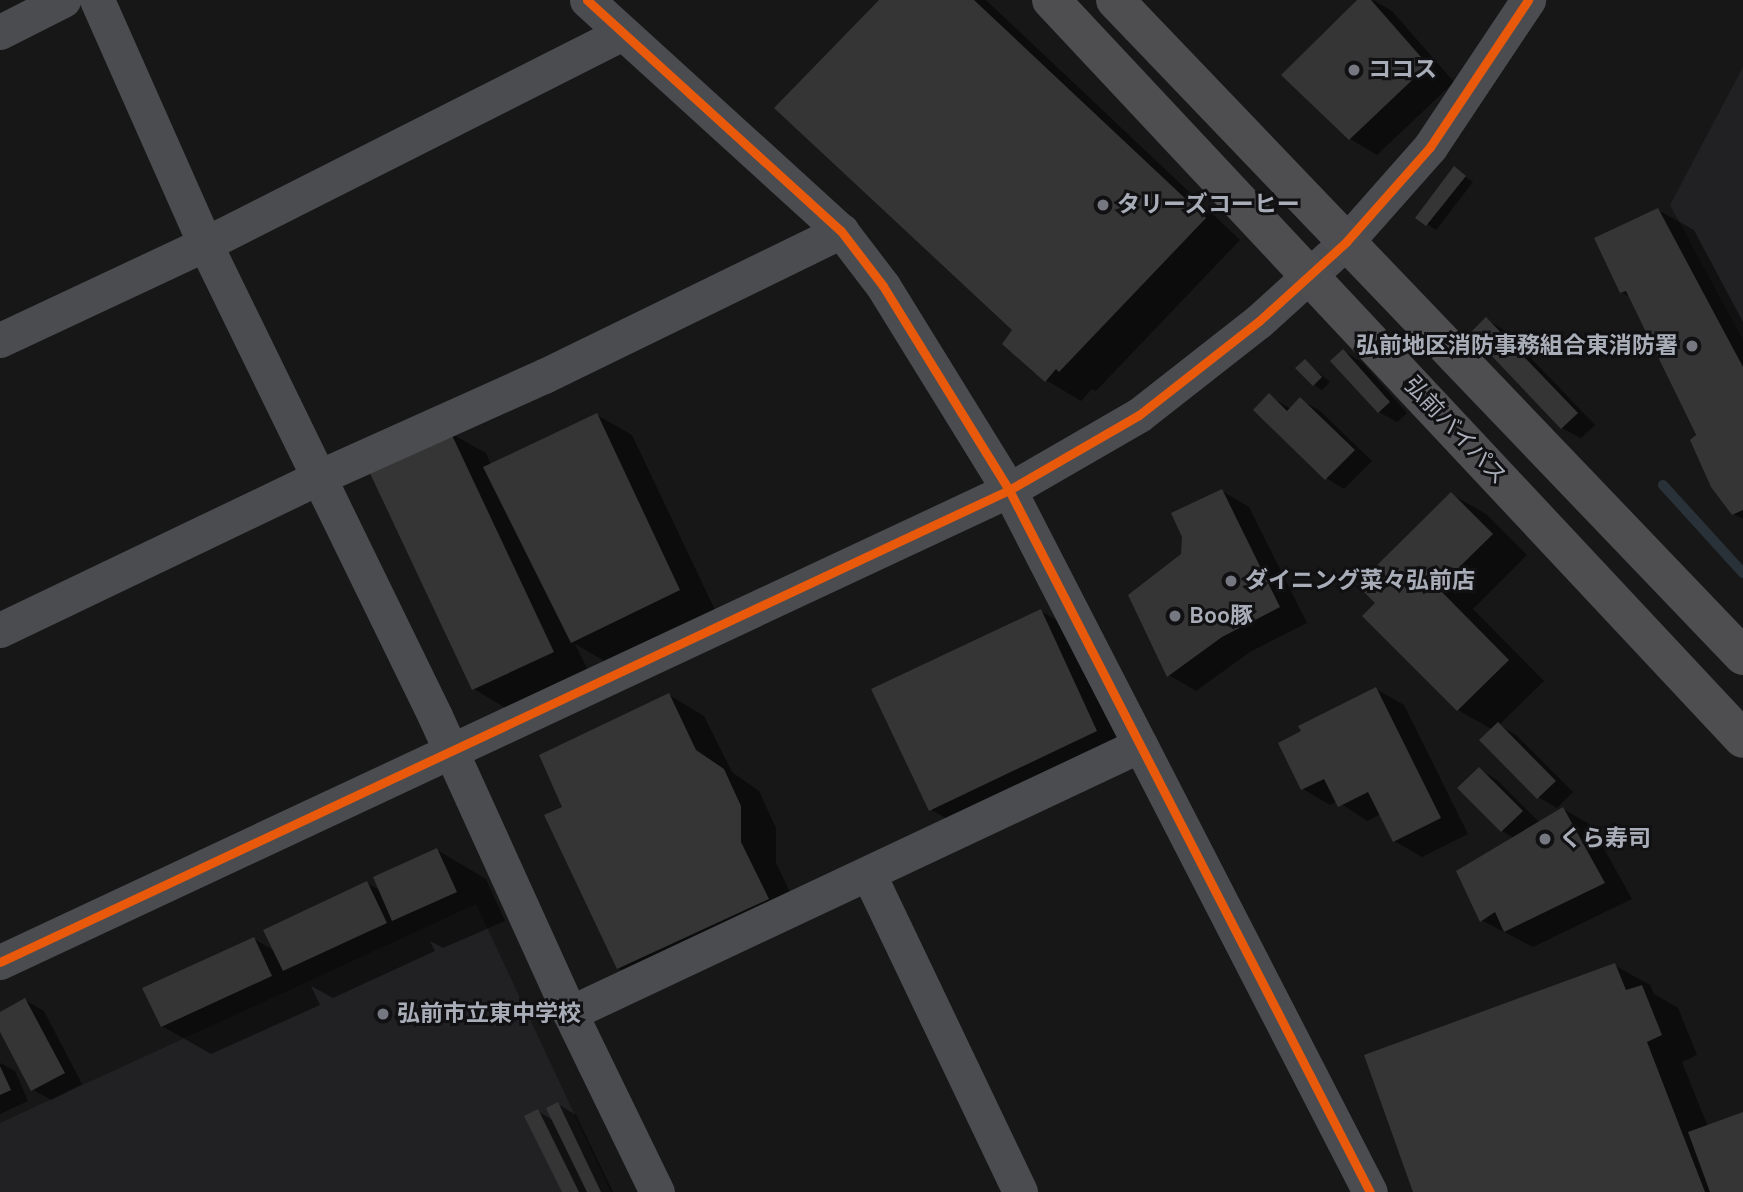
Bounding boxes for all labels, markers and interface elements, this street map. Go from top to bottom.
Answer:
place label: ココス [1368,56,1437,84]
marker: ココス [1346,62,1362,78]
place label: タリーズコーヒー [1117,191,1301,219]
marker: タリーズコーヒー [1095,197,1111,213]
place label: 弘前地区消防事務組合東消防署 [1356,332,1678,360]
marker: 弘前地区消防事務組合東消防署 [1684,338,1700,354]
street label: 弘前バイパス [1398,371,1512,491]
place label: ダイニング菜々弘前店 [1245,567,1475,595]
marker: ダイニング菜々弘前店 [1223,573,1239,589]
place label: Boo豚 [1189,602,1253,630]
marker: Boo豚 [1167,608,1183,624]
place label: くら寿司 [1559,825,1651,853]
marker: くら寿司 [1537,831,1553,847]
place label: 弘前市立東中学校 [397,1000,581,1028]
marker: 弘前市立東中学校 [375,1006,391,1022]

